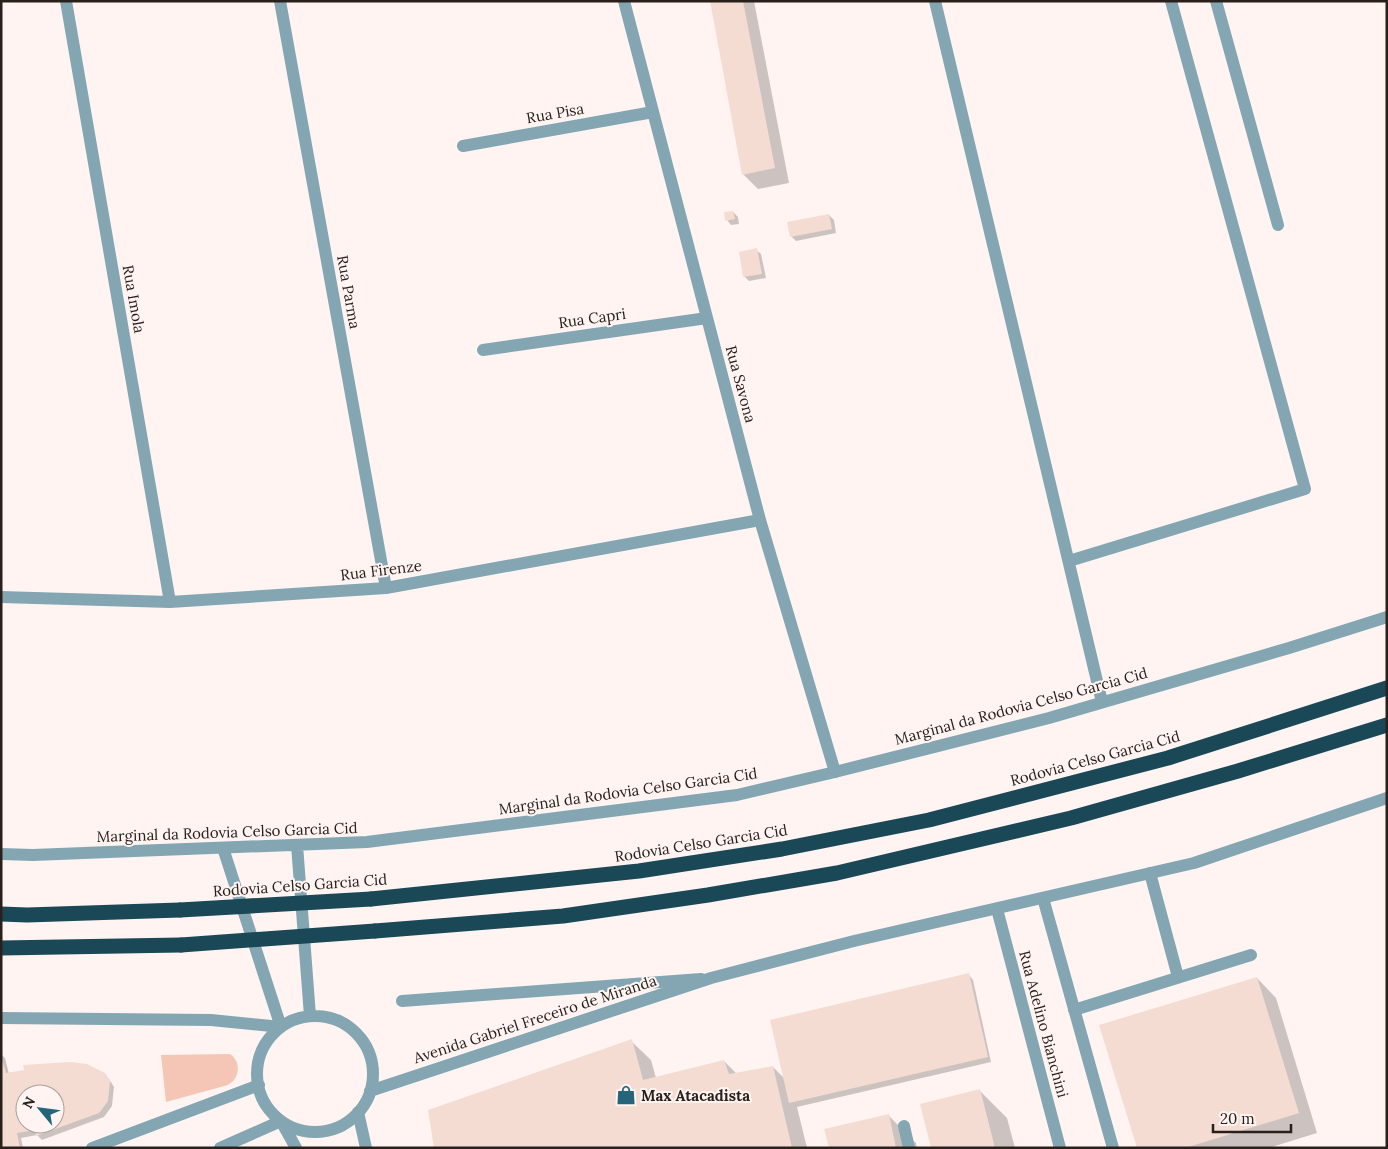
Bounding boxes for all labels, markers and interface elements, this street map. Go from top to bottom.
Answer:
street label: Rua Pisa [525,99,585,127]
street label: Rua Parma [333,254,365,331]
street label: Rua Imola [119,263,149,335]
street label: Rua Capri [557,304,627,332]
street label: Rua Savona [722,343,760,425]
street label: Rua Firenze [339,556,423,584]
street label: Marginal da Rodovia Celso Garcia Cid [892,663,1150,749]
street label: Rodovia Celso Garcia Cid [1008,726,1182,790]
street label: Marginal da Rodovia Celso Garcia Cid [497,763,759,819]
street label: Marginal da Rodovia Celso Garcia Cid [96,818,358,846]
street label: Rodovia Celso Garcia Cid [613,820,789,866]
street label: Rodovia Celso Garcia Cid [212,869,388,901]
street label: Rua Adelino Bianchini [1015,948,1073,1100]
street label: Avenida Gabriel Freceiro de Miranda [410,971,659,1068]
north arrow [15,1084,65,1134]
shop icon: Max Atacadista [615,1084,637,1106]
place label: Max Atacadista [641,1086,750,1105]
text: N [18,1093,39,1112]
scale bar [1213,1102,1290,1134]
text: 20 m [1220,1109,1255,1128]

